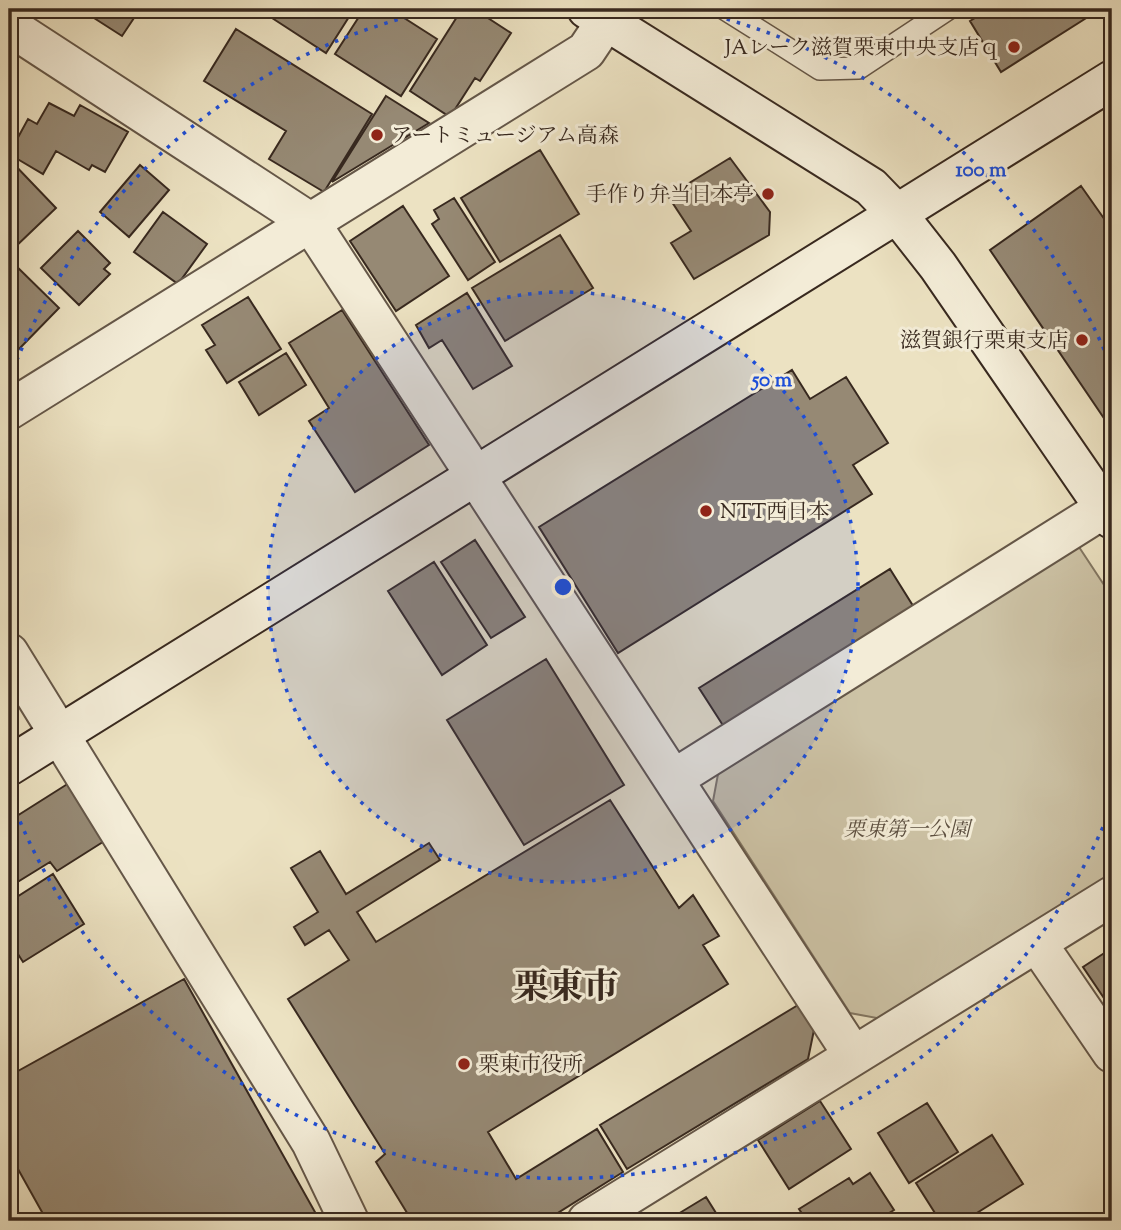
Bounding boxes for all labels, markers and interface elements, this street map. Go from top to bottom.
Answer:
place label: JAレーク滋賀栗東中央支店ｑ [724,34,1000,64]
marker: JAレーク滋賀栗東中央支店ｑ [1006,39,1022,55]
place label: アートミュージアム高森 [391,122,619,152]
marker: アートミュージアム高森 [369,127,385,143]
text: 100 m [956,156,1007,186]
place label: 手作り弁当日本亭 [586,181,754,211]
marker: 手作り弁当日本亭 [760,186,776,202]
place label: 滋賀銀行栗東支店 [900,327,1068,357]
marker: 滋賀銀行栗東支店 [1074,332,1090,348]
text: 50 m [750,366,793,396]
place label: NTT西日本 [720,498,829,528]
marker: NTT西日本 [698,503,714,519]
centre of rings [551,575,575,599]
park label: 栗東第一公園 [844,816,973,846]
district label: 栗東市 [513,964,619,1015]
place label: 栗東市役所 [478,1051,583,1081]
marker: 栗東市役所 [456,1056,472,1072]

